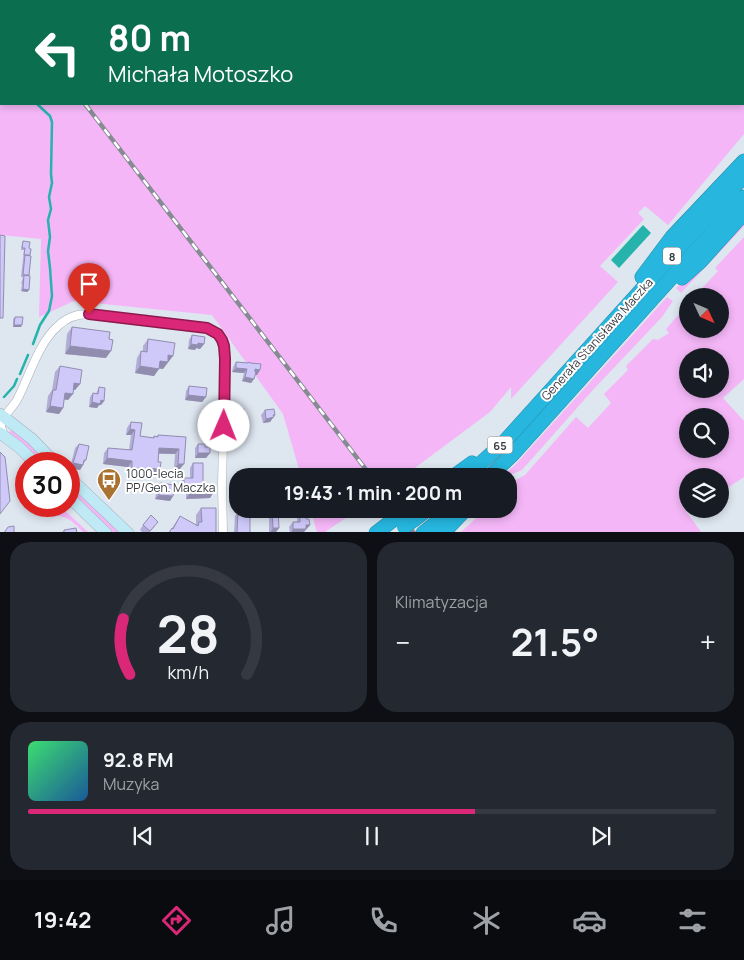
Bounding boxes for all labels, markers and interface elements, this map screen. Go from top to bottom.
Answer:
text: 80 m [108,14,191,62]
icon: left [25,20,90,85]
text: Michała Motoszko [108,59,293,89]
road number: 8 [663,248,681,264]
pin [68,263,110,314]
icon: arrive [75,270,103,298]
street label: Generała Stanisława Maczka [537,274,657,404]
north arrow [679,288,729,338]
map controls [679,288,729,518]
button: sound [679,348,729,398]
position arrow [197,399,249,451]
button: search [679,408,729,458]
road number: 65 [488,436,512,454]
speed limit sign: 30 [15,452,80,517]
place label: 1000-lecia PP/Gen. Maczka [126,465,215,496]
bus stop icon: 1000-lecia PP/Gen. Maczka [96,467,122,501]
button: layers [679,468,729,518]
text: 19:43 · 1 min · 200 m [284,480,462,506]
text: Klimatyzacja [395,591,488,613]
text: 28 [157,598,220,669]
text: 21.5° [511,615,599,667]
text: − [395,623,410,661]
text: + [700,623,716,661]
text: km/h [168,660,209,684]
text: 92.8 FM [103,747,174,773]
text: Muzyka [103,773,159,795]
icon: previous [129,822,157,850]
icon: pause [358,822,386,850]
icon: next [587,822,615,850]
icon: directions [159,903,194,938]
icon: music [263,903,298,938]
icon: phone [366,903,401,938]
icon: climate [469,903,504,938]
icon: car [572,903,607,938]
icon: filters [675,903,710,938]
text: 19:42 [34,905,91,935]

